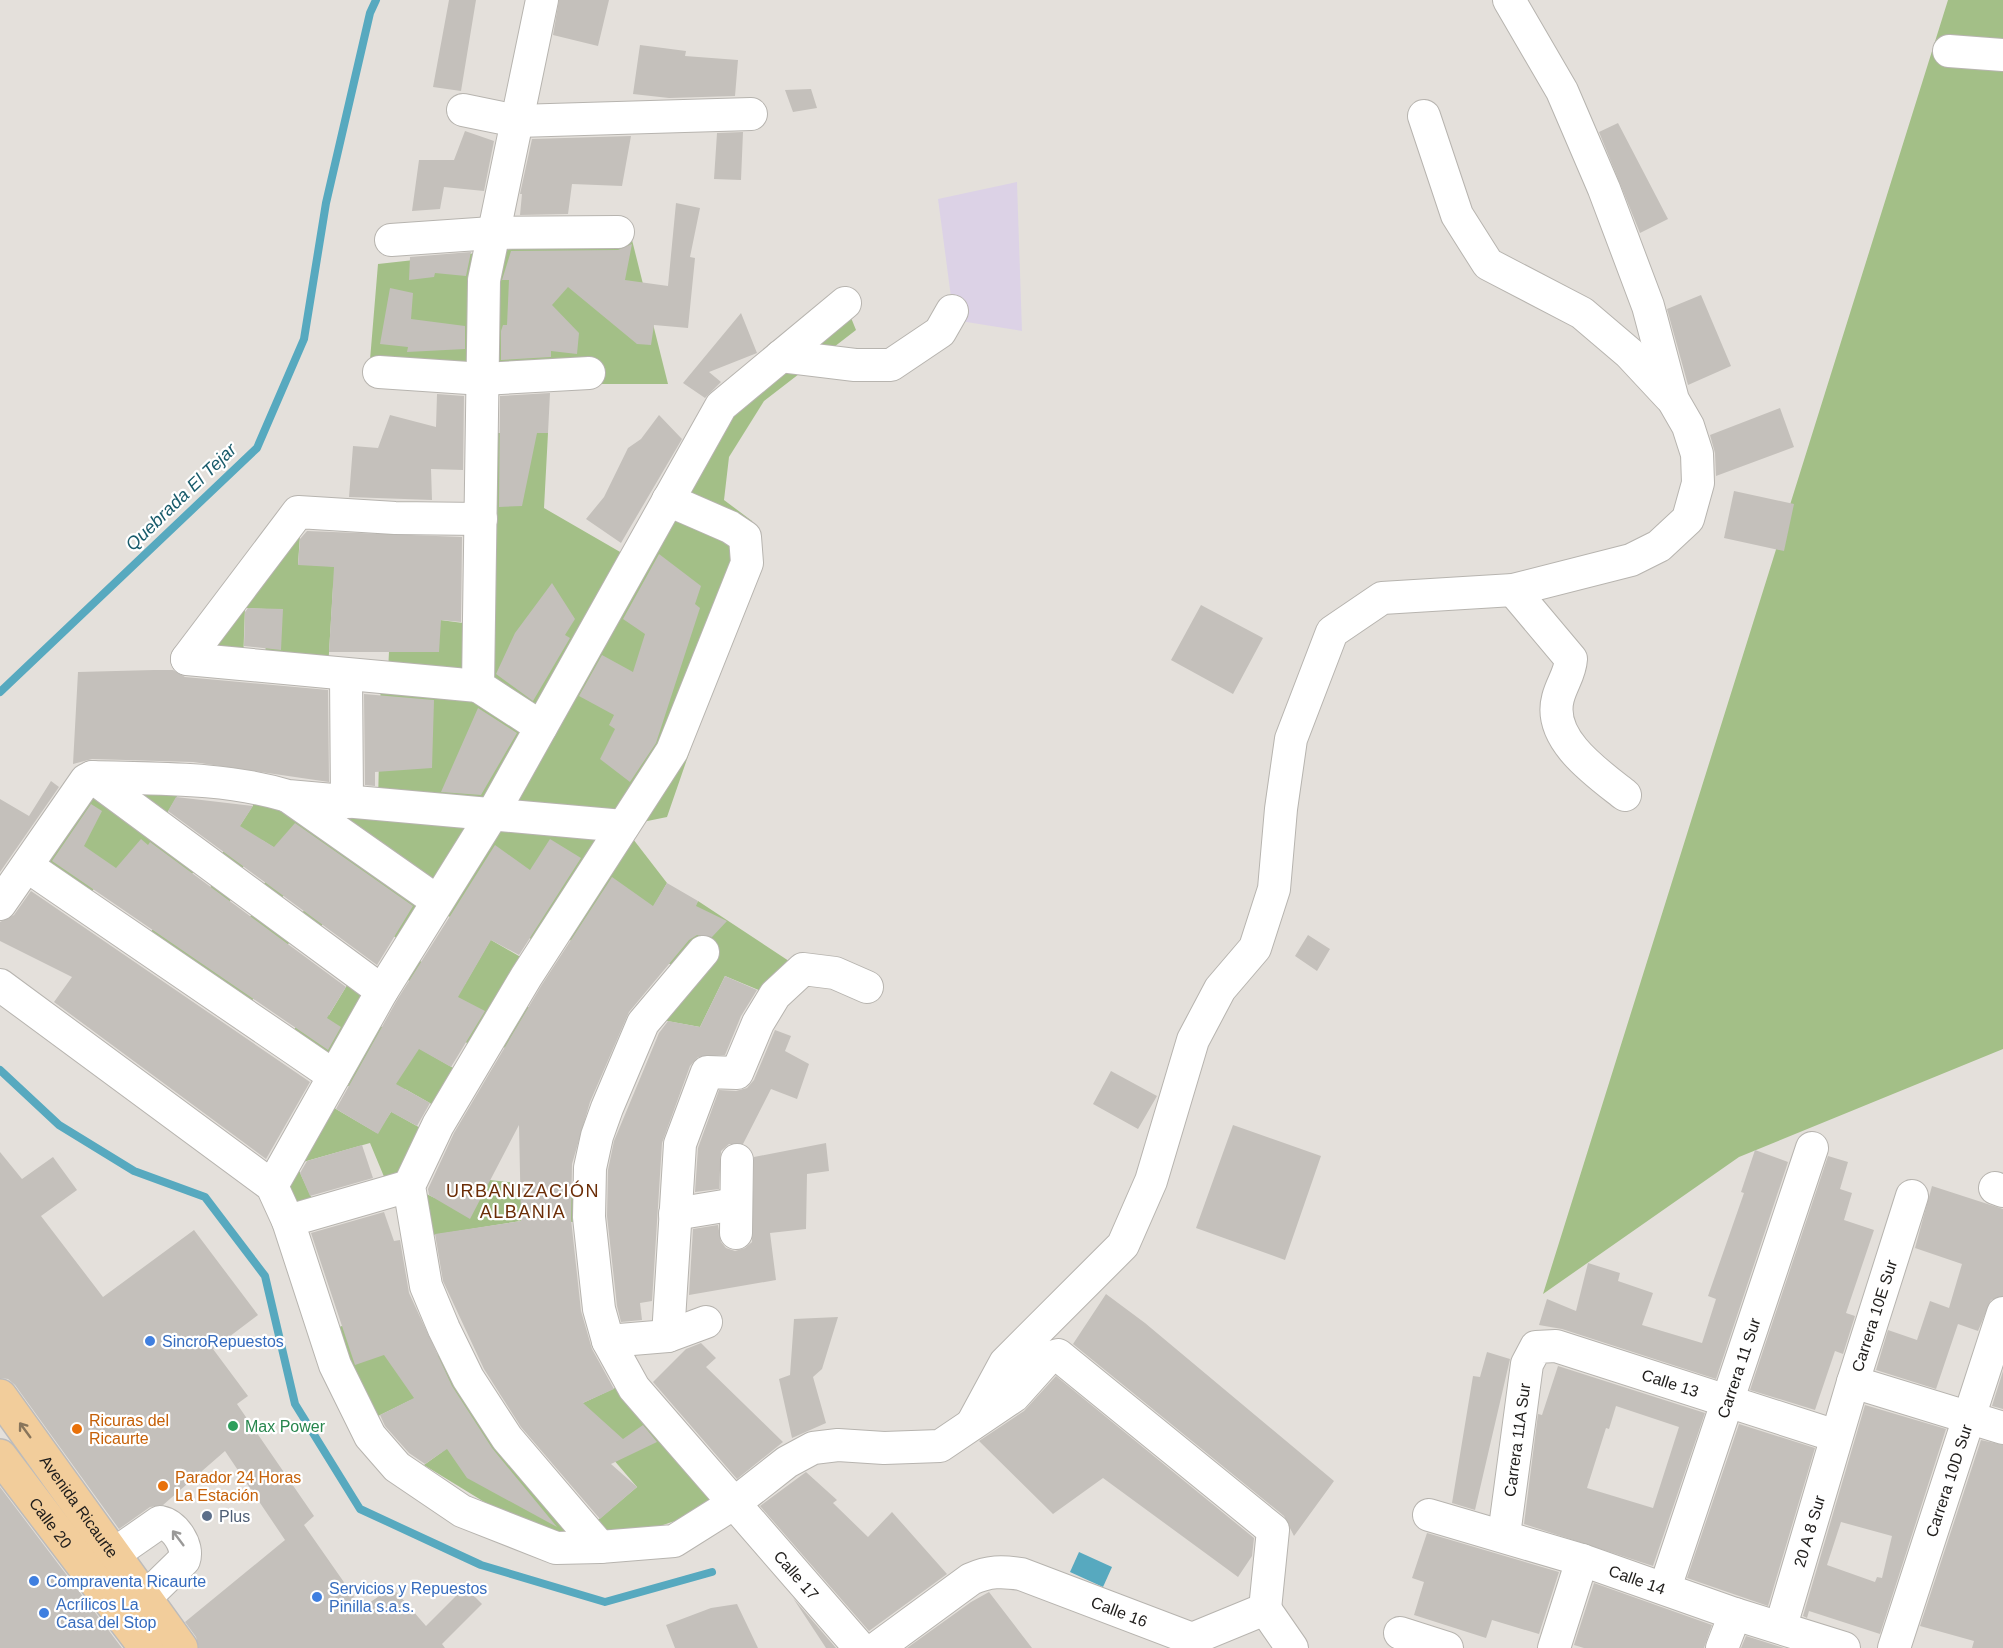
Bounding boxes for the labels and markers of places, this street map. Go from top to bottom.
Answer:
place label: SincroRepuestos [162,1333,284,1350]
marker: SincroRepuestos [143,1334,157,1348]
place label: Ricuras del Ricaurte [89,1412,169,1447]
place label: Max Power [245,1418,326,1435]
marker: Max Power [226,1419,240,1433]
marker: Ricuras del Ricaurte [70,1422,84,1436]
place label: Parador 24 Horas La Estación [175,1469,301,1504]
marker: Parador 24 Horas La Estación [156,1479,170,1493]
place label: Plus [219,1508,250,1525]
marker: Plus [200,1509,214,1523]
place label: Compraventa Ricaurte [46,1573,206,1590]
marker: Compraventa Ricaurte [27,1574,41,1588]
place label: Servicios y Repuestos Pinilla s.a.s. [329,1580,487,1615]
marker: Servicios y Repuestos Pinilla s.a.s. [310,1590,324,1604]
place label: Acrílicos La Casa del Stop [56,1596,157,1631]
marker: Acrílicos La Casa del Stop [37,1606,51,1620]

